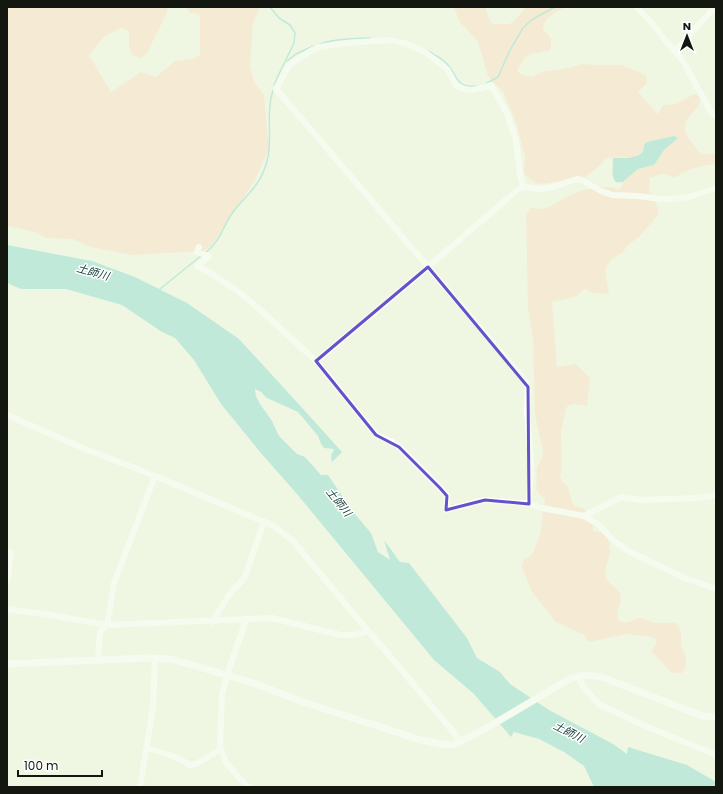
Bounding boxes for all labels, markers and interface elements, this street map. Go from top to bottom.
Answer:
north arrow [667,16,707,56]
text: N [683,18,691,34]
water label: 土師川 [75,260,112,285]
water label: 土師川 [322,484,356,521]
water label: 土師川 [551,717,588,747]
scale bar [18,752,102,778]
text: 100 m [24,757,58,774]

